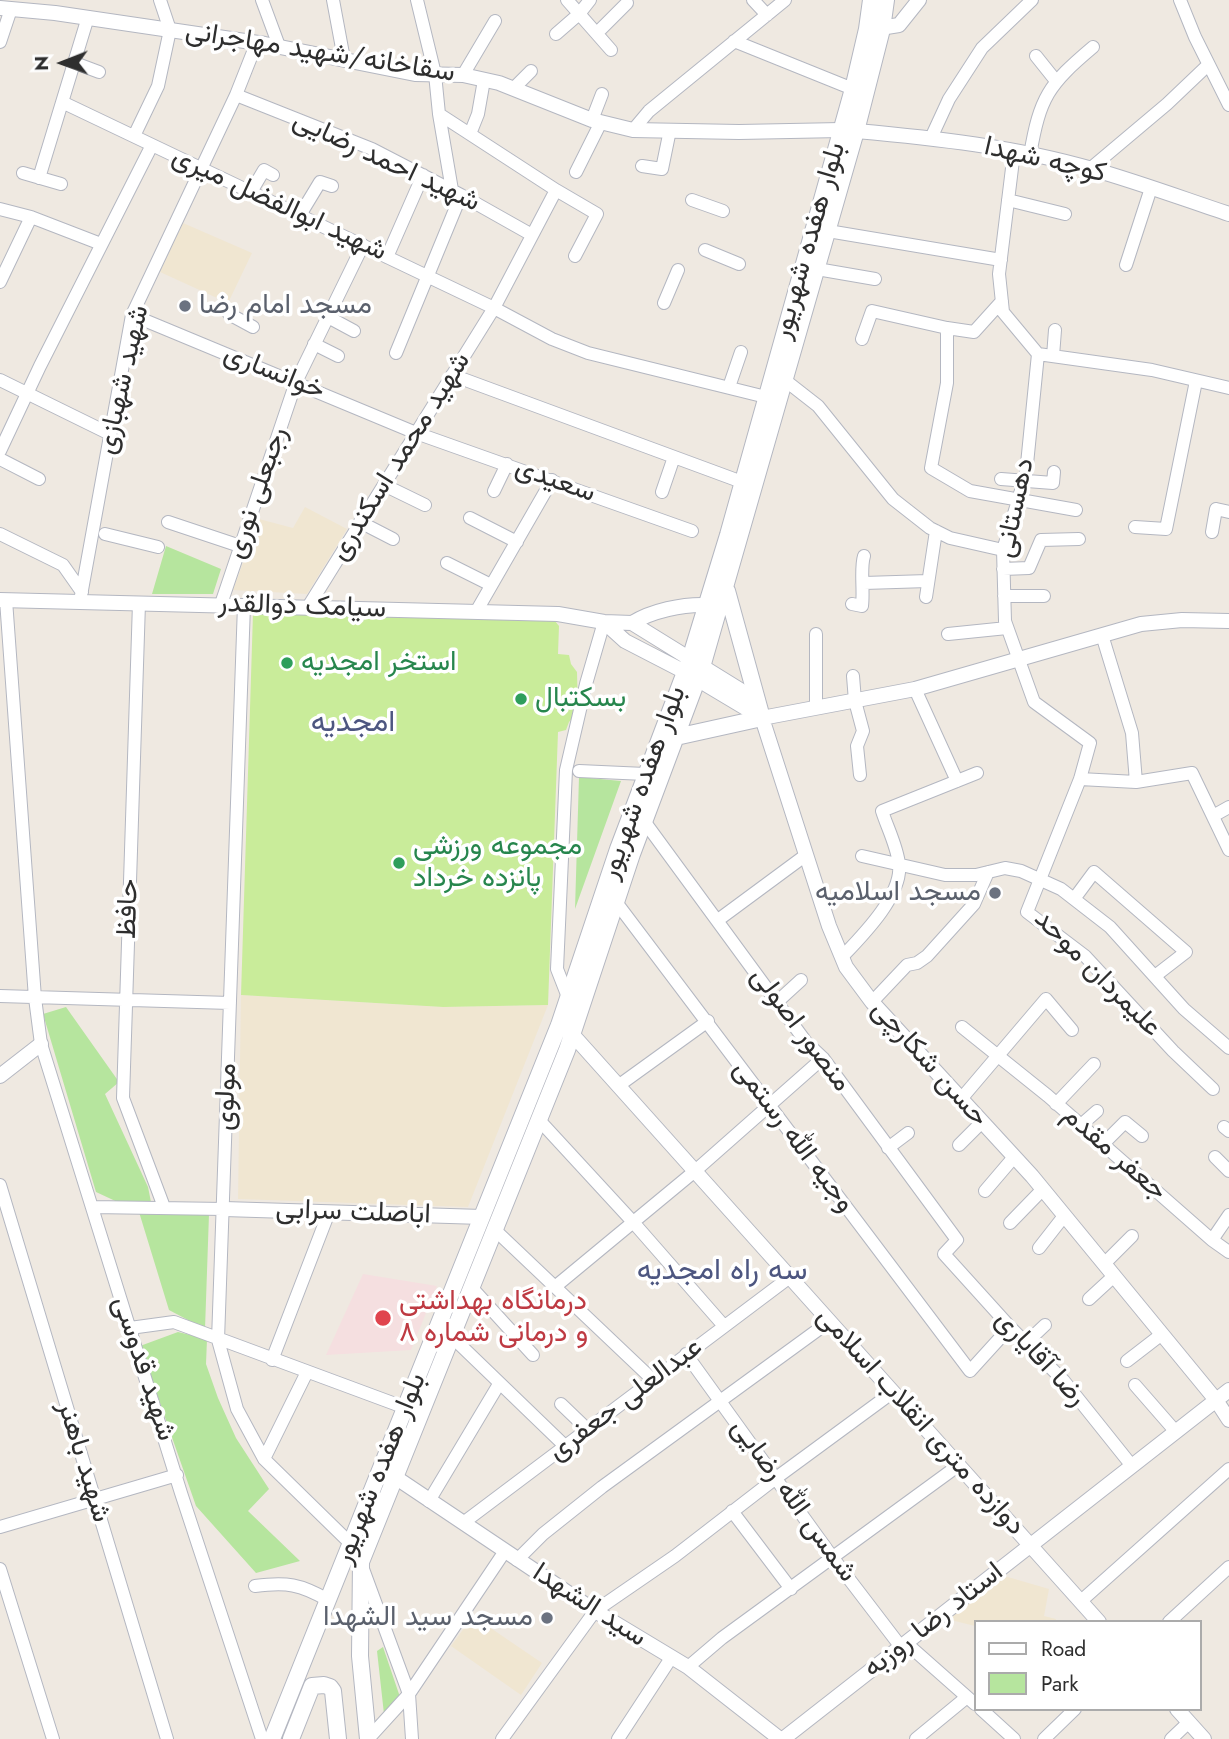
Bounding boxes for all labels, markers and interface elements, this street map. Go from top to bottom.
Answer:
street label: سقاخانه/شهید مهاجرانی [183,15,457,91]
north arrow [28,28,98,98]
text: N [28,56,55,71]
street label: شهید احمد رضایی [287,104,485,220]
street label: کوچه شهدا [981,131,1109,191]
street label: بلوار هفده شهریور [766,139,854,343]
street label: شهید ابوالفضل میری [166,141,392,269]
place label: مسجد امام رضا [199,289,372,323]
marker: مسجد امام رضا [177,298,193,314]
street label: شهید شهبازی [91,302,157,458]
street label: خوانساری [219,338,329,408]
street label: شهید محمد اسکندری [323,347,479,567]
street label: رجبعلی نوری [220,423,296,563]
street label: سعیدی [510,451,600,511]
street label: دهستانی [989,455,1043,561]
street label: سیامک ذوالقدر [217,587,387,627]
place label: استخر امجدیه [301,646,457,680]
marker: استخر امجدیه [279,655,295,671]
place label: بسکتبال [535,682,626,716]
street label: بلوار هفده شهریور [594,682,694,884]
marker: بسکتبال [513,691,529,707]
district label: امجدیه [311,706,395,742]
place label: مجموعه ورزشی پانزده خرداد [413,830,582,896]
marker: مجموعه ورزشی پانزده خرداد [391,855,407,871]
place label: مسجد اسلامیه [815,876,981,910]
street label: حافظ [111,878,147,940]
marker: مسجد اسلامیه [987,885,1003,901]
street label: علیمردان موحد [1026,903,1168,1045]
street label: منصور اصولی [742,961,858,1099]
street label: حسن شکارچی [863,994,995,1134]
street label: وجیه الله رستمی [725,1054,861,1220]
street label: مولوی [209,1063,245,1131]
street label: جعفر مقدم [1055,1099,1173,1209]
street label: اباصلت سرابی [275,1193,431,1233]
district label: سه راه امجدیه [637,1254,807,1290]
place label: درمانگاه بهداشتی و درمانی شماره ۸ [399,1285,588,1351]
street label: شهید قدوسی [104,1293,182,1445]
street label: دوازده متری انقلاب اسلامی [809,1301,1031,1543]
street label: رضا آقایاری [987,1304,1093,1414]
marker: درمانگاه بهداشتی و درمانی شماره ۸ [373,1308,393,1328]
street label: عبدالعلی جعفری [542,1331,710,1469]
street label: بلوار هفده شهریور [327,1369,435,1569]
street label: شهید باهنر [49,1397,117,1527]
street label: شمس الله رضایی [722,1413,864,1589]
street label: استاد رضا روزبه [857,1556,1011,1686]
street label: سید الشهدا [526,1557,652,1655]
place label: مسجد سید الشهدا [323,1601,533,1635]
marker: مسجد سید الشهدا [539,1610,555,1626]
legend [974,1620,1201,1711]
text: Road [1041,1634,1086,1664]
text: Park [1041,1669,1078,1699]

